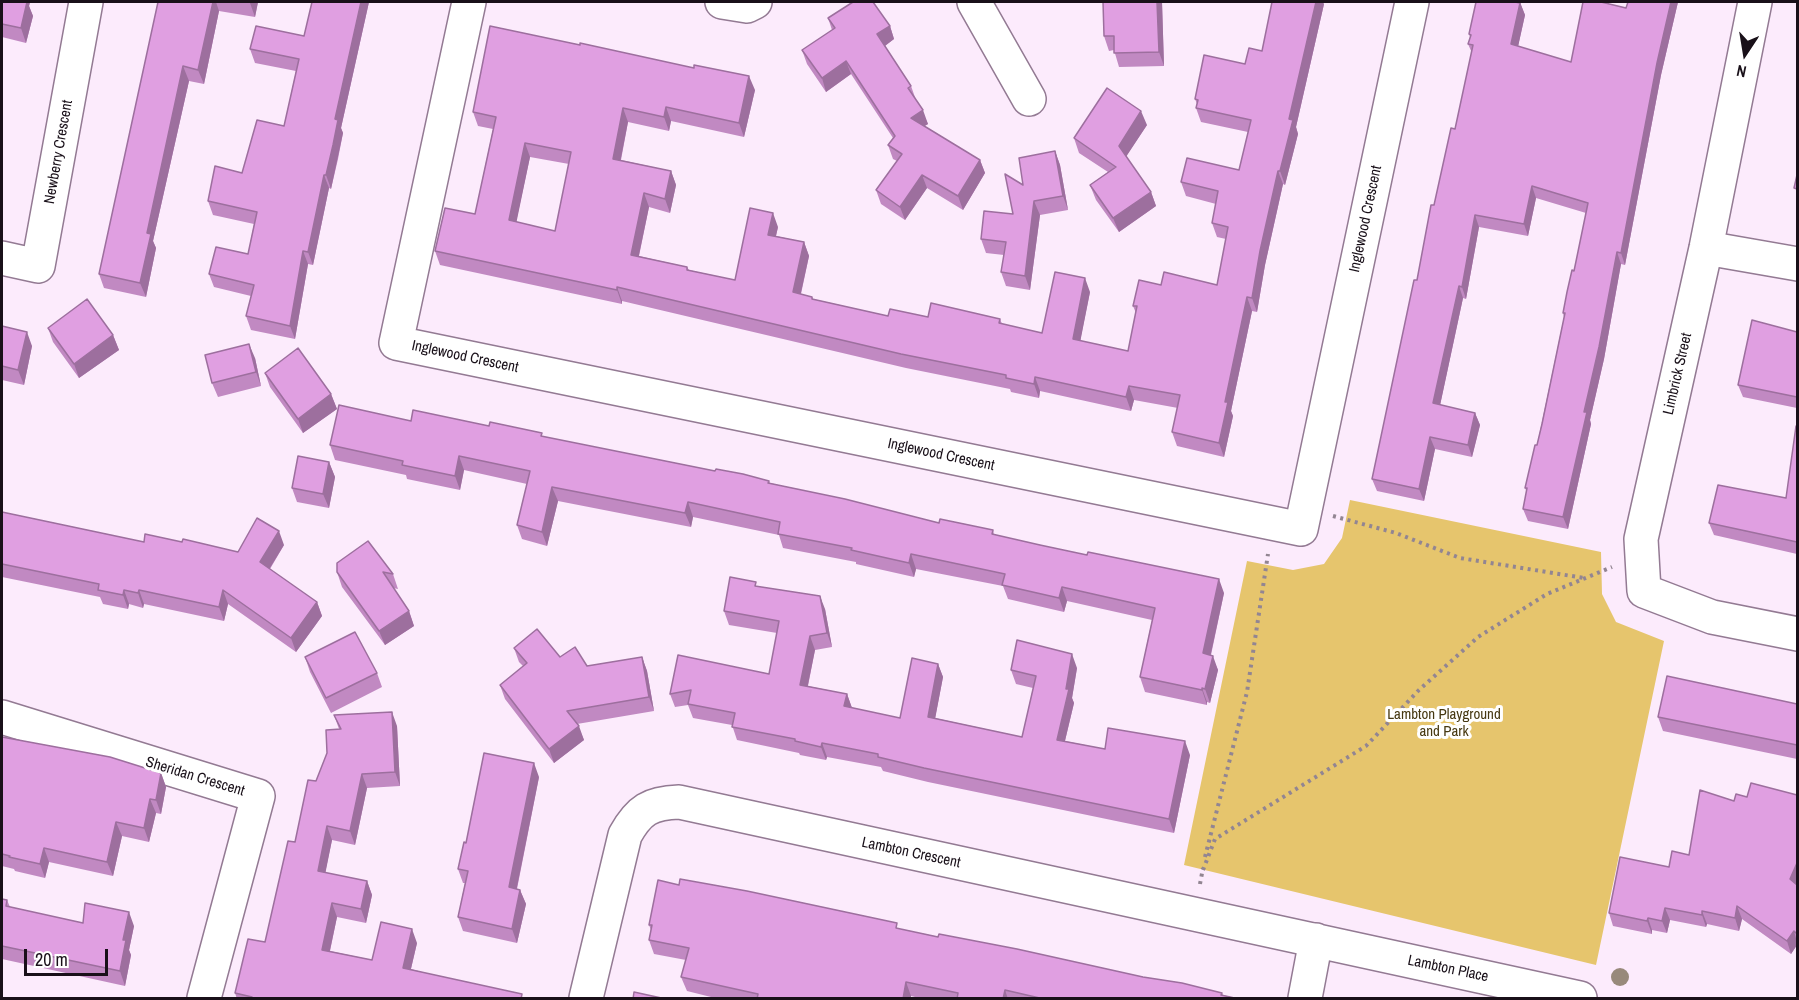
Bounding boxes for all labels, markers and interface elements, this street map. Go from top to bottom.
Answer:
north arrow [1715,24,1775,84]
text: N [1734,60,1748,83]
street label: Newberry Crescent [41,99,77,205]
street label: Inglewood Crescent [1346,164,1386,274]
street label: Limbrick Street [1660,331,1696,417]
street label: Inglewood Crescent [410,337,520,377]
street label: Inglewood Crescent [886,435,996,475]
park label: Lambton Playground and Park [1387,706,1501,741]
street label: Sheridan Crescent [143,753,247,801]
street label: Lambton Crescent [860,834,962,872]
scale bar [27,937,111,975]
text: 20 m [35,947,68,972]
street label: Lambton Place [1406,952,1490,986]

